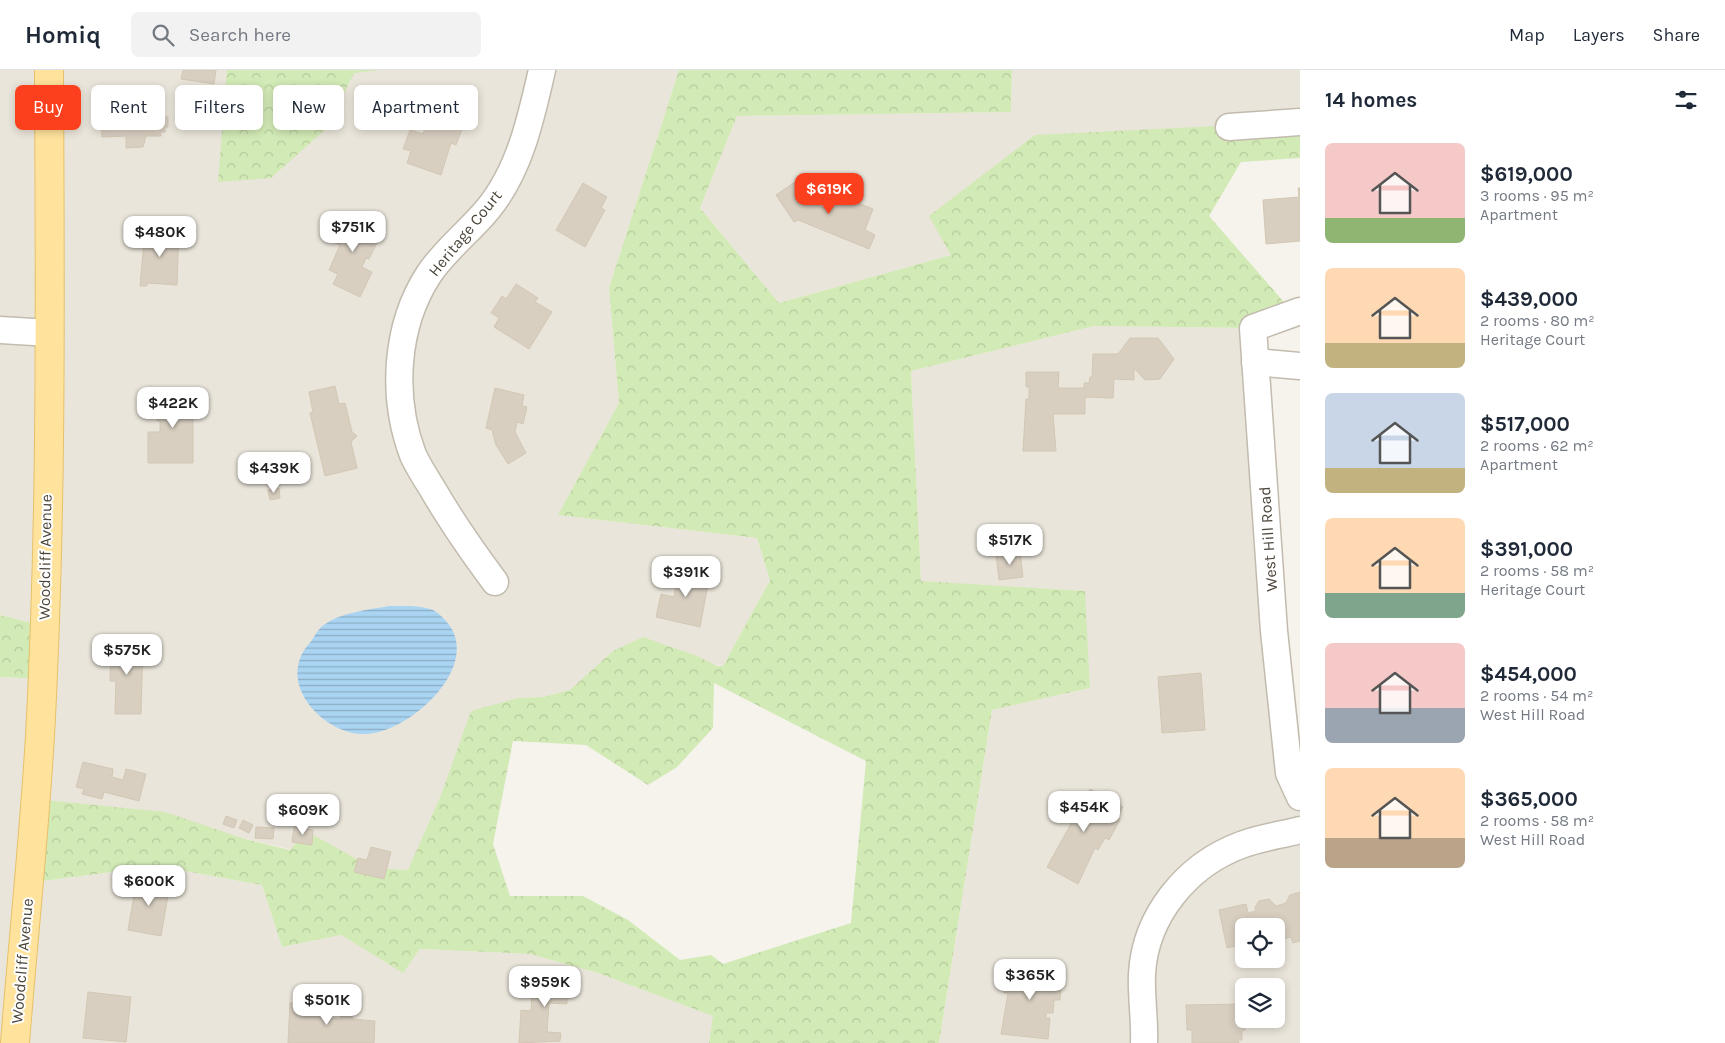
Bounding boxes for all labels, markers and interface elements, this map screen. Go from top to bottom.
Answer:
search box [131,12,481,57]
text: Homiq [25,21,101,49]
icon: search [149,21,177,49]
text: Search here [189,24,291,46]
text: Map [1509,24,1545,46]
text: Layers [1573,24,1625,46]
text: Share [1653,24,1700,46]
chip: Buy [15,85,81,130]
chip: Rent [91,85,165,130]
chip: Filters [175,85,263,130]
chip: New [273,85,344,130]
chip: Apartment [354,85,478,130]
icon: filters [1672,86,1700,114]
text: 14 homes [1325,88,1417,112]
text: $619,000 [1480,162,1573,186]
icon: home [1365,163,1425,223]
pin: $619K [794,172,864,215]
text: $619K [806,179,852,198]
street label: Heritage Court [424,186,506,280]
text: 3 rooms · 95 m² [1480,186,1594,205]
text: Apartment [1480,205,1558,224]
pin: $751K [318,210,388,253]
pin: $480K [125,216,195,258]
text: $751K [331,217,375,236]
text: $480K [134,222,186,241]
text: $439,000 [1480,287,1578,311]
icon: home [1365,288,1425,348]
text: 2 rooms · 80 m² [1480,311,1595,330]
text: Heritage Court [1480,330,1585,349]
pin: $422K [138,386,208,429]
text: $422K [148,393,198,412]
text: $517,000 [1480,412,1570,436]
icon: home [1365,413,1425,473]
text: 2 rooms · 62 m² [1480,436,1594,455]
pin: $439K [239,452,309,494]
text: Apartment [1480,455,1558,474]
text: $439K [249,458,299,477]
street label: West Hill Road [1255,486,1281,592]
street label: Woodcliff Avenue [34,494,56,620]
pin: $517K [975,524,1045,566]
text: $517K [988,530,1032,549]
text: $391,000 [1480,537,1573,561]
icon: home [1365,538,1425,598]
pin: $391K [651,556,721,598]
text: 2 rooms · 58 m² [1480,561,1594,580]
text: $391K [663,562,709,581]
text: Heritage Court [1480,580,1585,599]
pin: $575K [92,634,162,676]
text: $575K [103,640,151,659]
text: $454,000 [1480,662,1577,686]
icon: home [1365,663,1425,723]
text: 2 rooms · 54 m² [1480,686,1593,705]
text: West Hill Road [1480,705,1585,724]
text: $365,000 [1480,787,1578,811]
icon: home [1365,788,1425,848]
pin: $454K [1049,790,1119,833]
pin: $609K [268,794,338,836]
text: $454K [1059,797,1109,816]
text: $609K [277,800,329,819]
text: 2 rooms · 58 m² [1480,811,1594,830]
text: West Hill Road [1480,830,1585,849]
pin: $600K [114,864,184,907]
text: $600K [123,871,175,890]
street label: Woodcliff Avenue [7,898,37,1024]
map controls [1235,918,1285,1028]
button: locate [1235,918,1285,968]
pin: $365K [995,958,1065,1001]
text: $365K [1005,965,1055,984]
pin: $959K [510,966,580,1008]
text: $959K [520,972,570,991]
button: layers [1235,978,1285,1028]
pin: $501K [292,984,362,1026]
text: $501K [304,990,350,1009]

